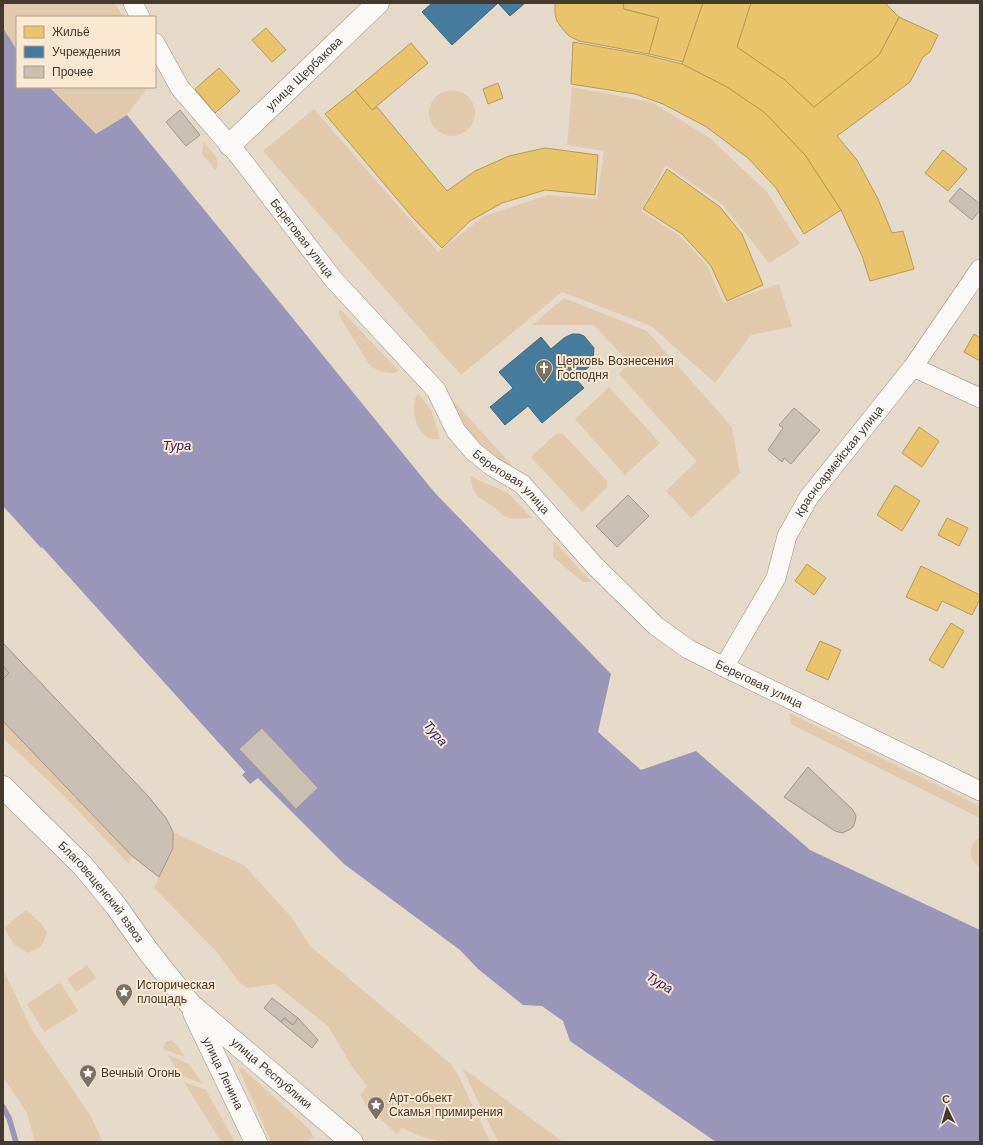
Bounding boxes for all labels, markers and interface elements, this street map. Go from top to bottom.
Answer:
legend [16,16,156,88]
text: Жильё [52,25,90,39]
street label: улица Щербакова [263,34,345,113]
text: Учреждения [52,45,121,59]
text: Прочее [52,65,94,79]
street label: Береговая улица [267,196,337,280]
place label: Церковь Вознесения Господня [557,354,674,382]
church icon: Церковь Вознесения Господня [534,358,554,383]
street label: Красноармейская улица [792,403,887,519]
water label: Тура [163,438,191,453]
street label: Береговая улица [470,447,553,517]
street label: Береговая улица [713,657,805,711]
water label: Тура [421,718,451,749]
street label: Благовещенский взвоз [55,839,147,946]
water label: Тура [644,969,676,996]
place label: Историческая площадь [137,978,215,1006]
place icon: Историческая площадь [114,982,134,1007]
street label: улица Ленина [200,1035,246,1112]
street label: улица Республики [228,1035,315,1112]
place icon: Вечный Огонь [78,1063,98,1088]
place label: Вечный Огонь [101,1066,181,1080]
north arrow [927,1089,967,1129]
place label: Арт-обьект Скамья примирения [389,1091,503,1119]
text: С [942,1093,951,1106]
place icon: Арт-обьект Скамья примирения [366,1095,386,1120]

